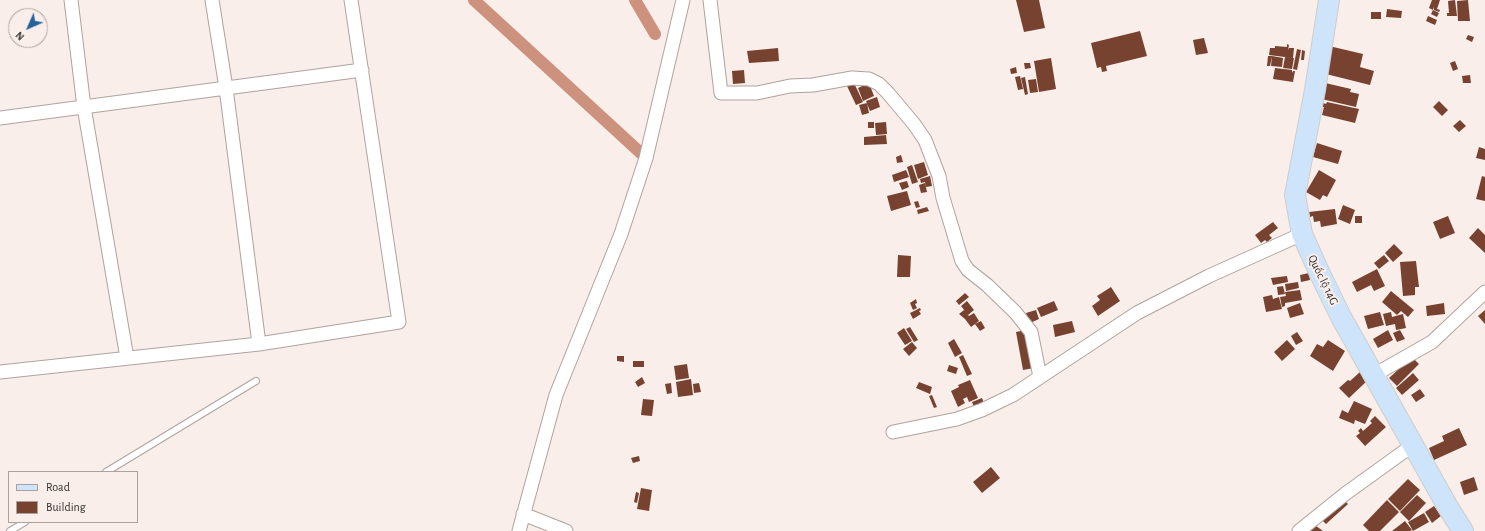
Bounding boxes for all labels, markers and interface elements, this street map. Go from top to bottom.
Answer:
north arrow [8,8,48,48]
text: N [13,30,26,43]
street label: Quốc lộ 14G [1305,252,1341,308]
legend [8,471,138,523]
text: Road [46,481,70,493]
text: Building [46,501,86,513]

